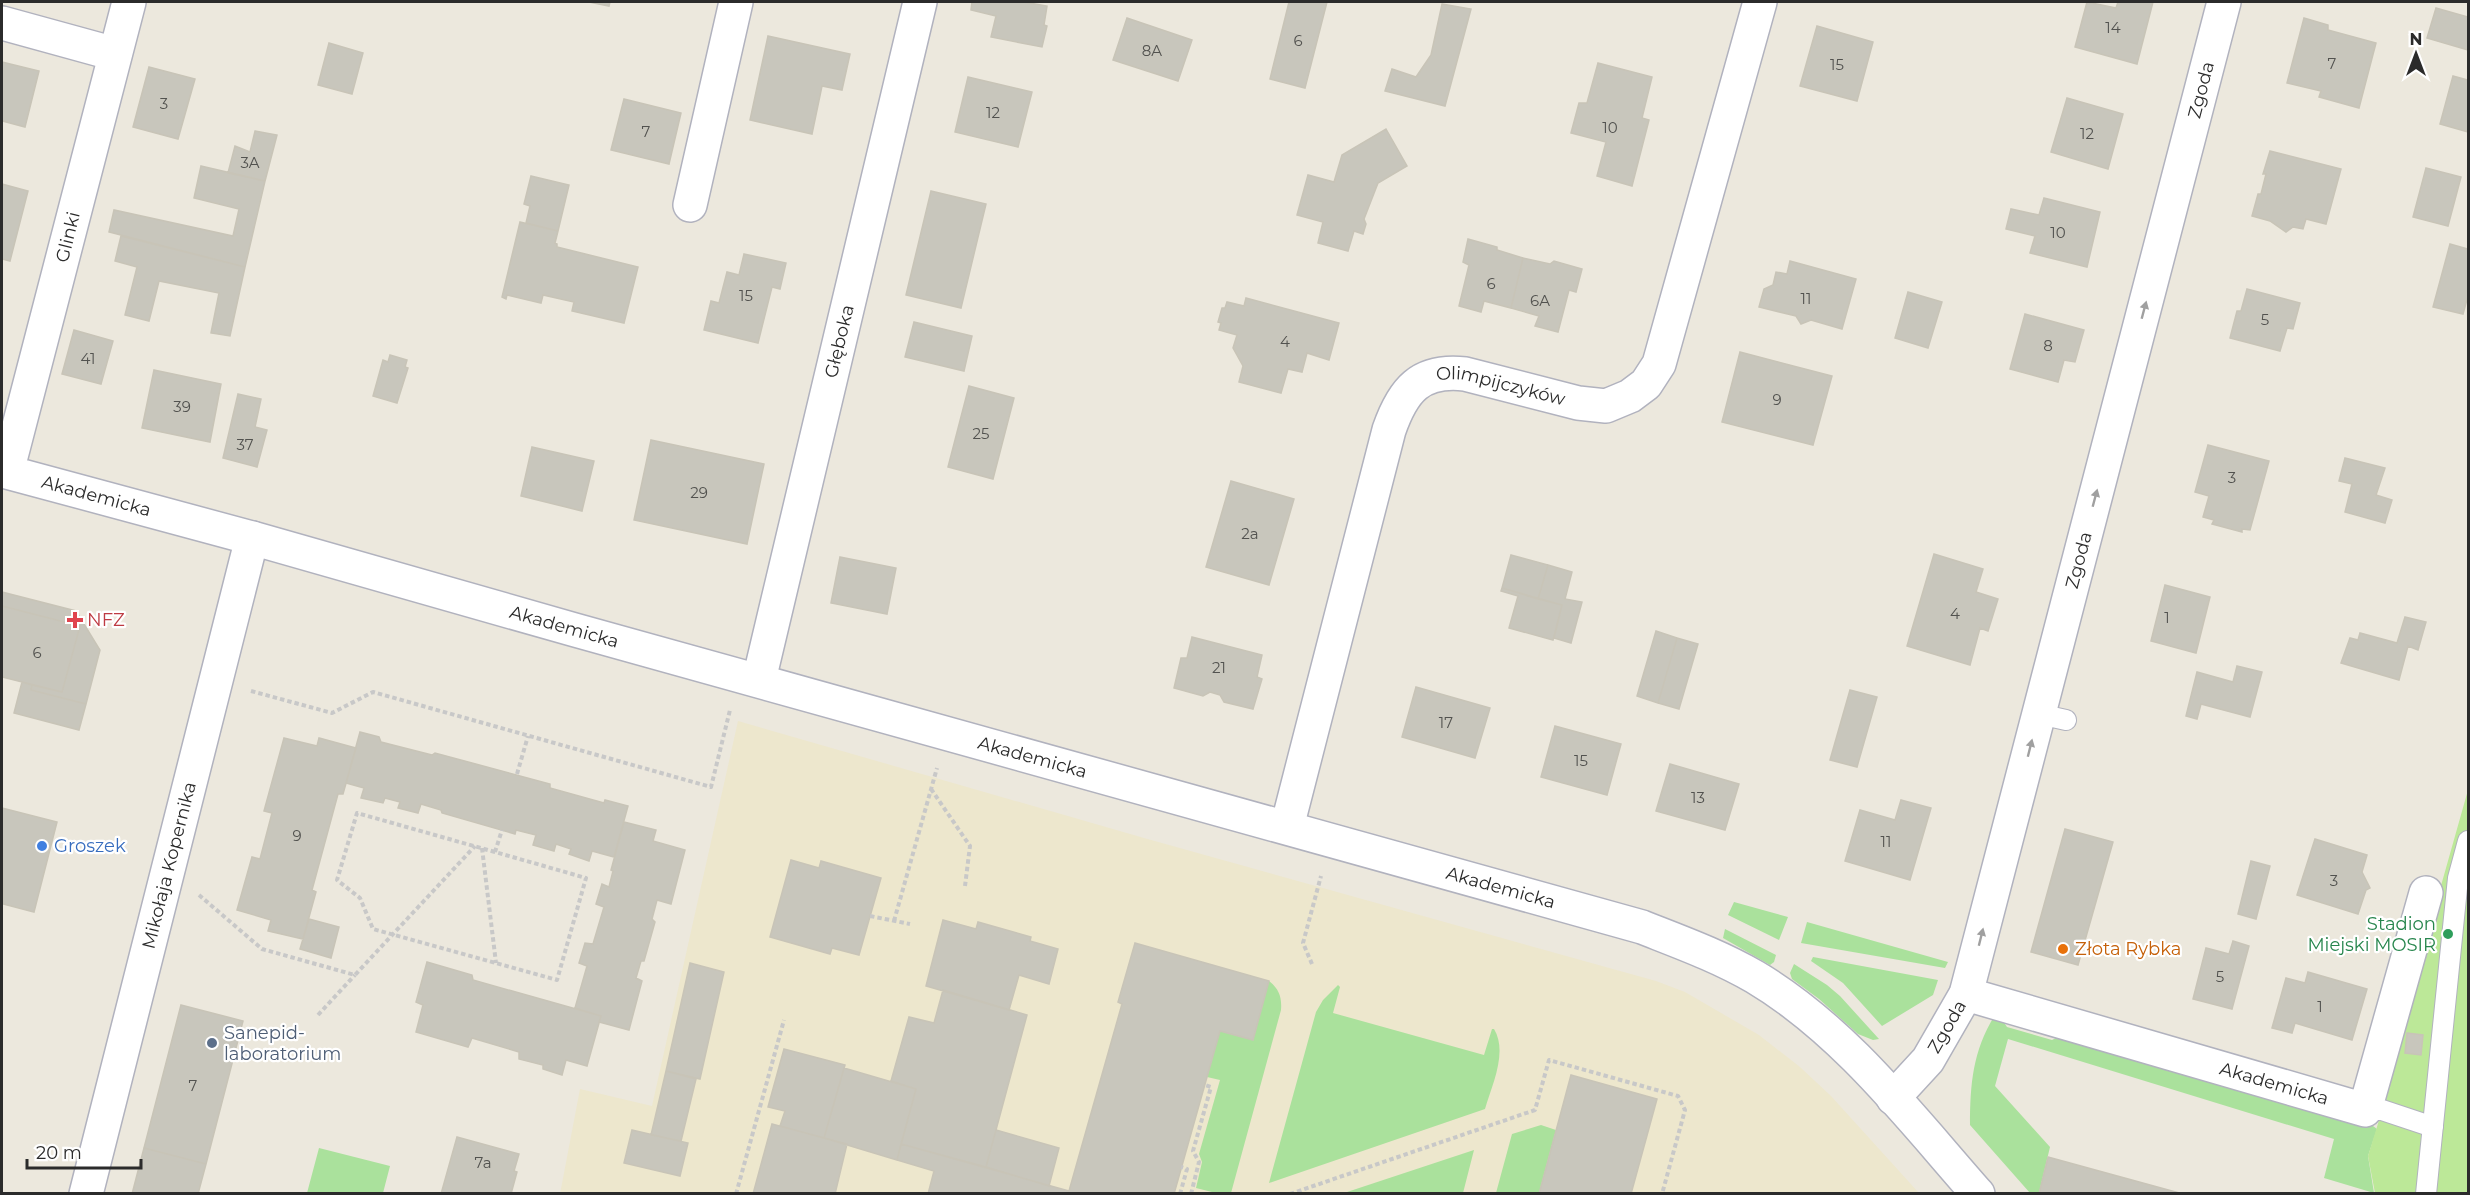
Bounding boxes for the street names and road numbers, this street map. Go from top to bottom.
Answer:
street label: Zgoda [2183,59,2219,121]
street label: Glinki [51,209,85,265]
street label: Głęboka [820,303,859,380]
street label: Olimpijczyków [1435,362,1568,410]
street label: Akademicka [39,471,153,521]
street label: Zgoda [2061,529,2097,591]
street label: Akademicka [507,601,621,653]
street label: Akademicka [975,732,1090,783]
street label: Mikołaja Kopernika [137,779,201,951]
street label: Akademicka [1444,862,1558,913]
street label: Zgoda [1923,996,1971,1057]
street label: Akademicka [2217,1057,2331,1110]

